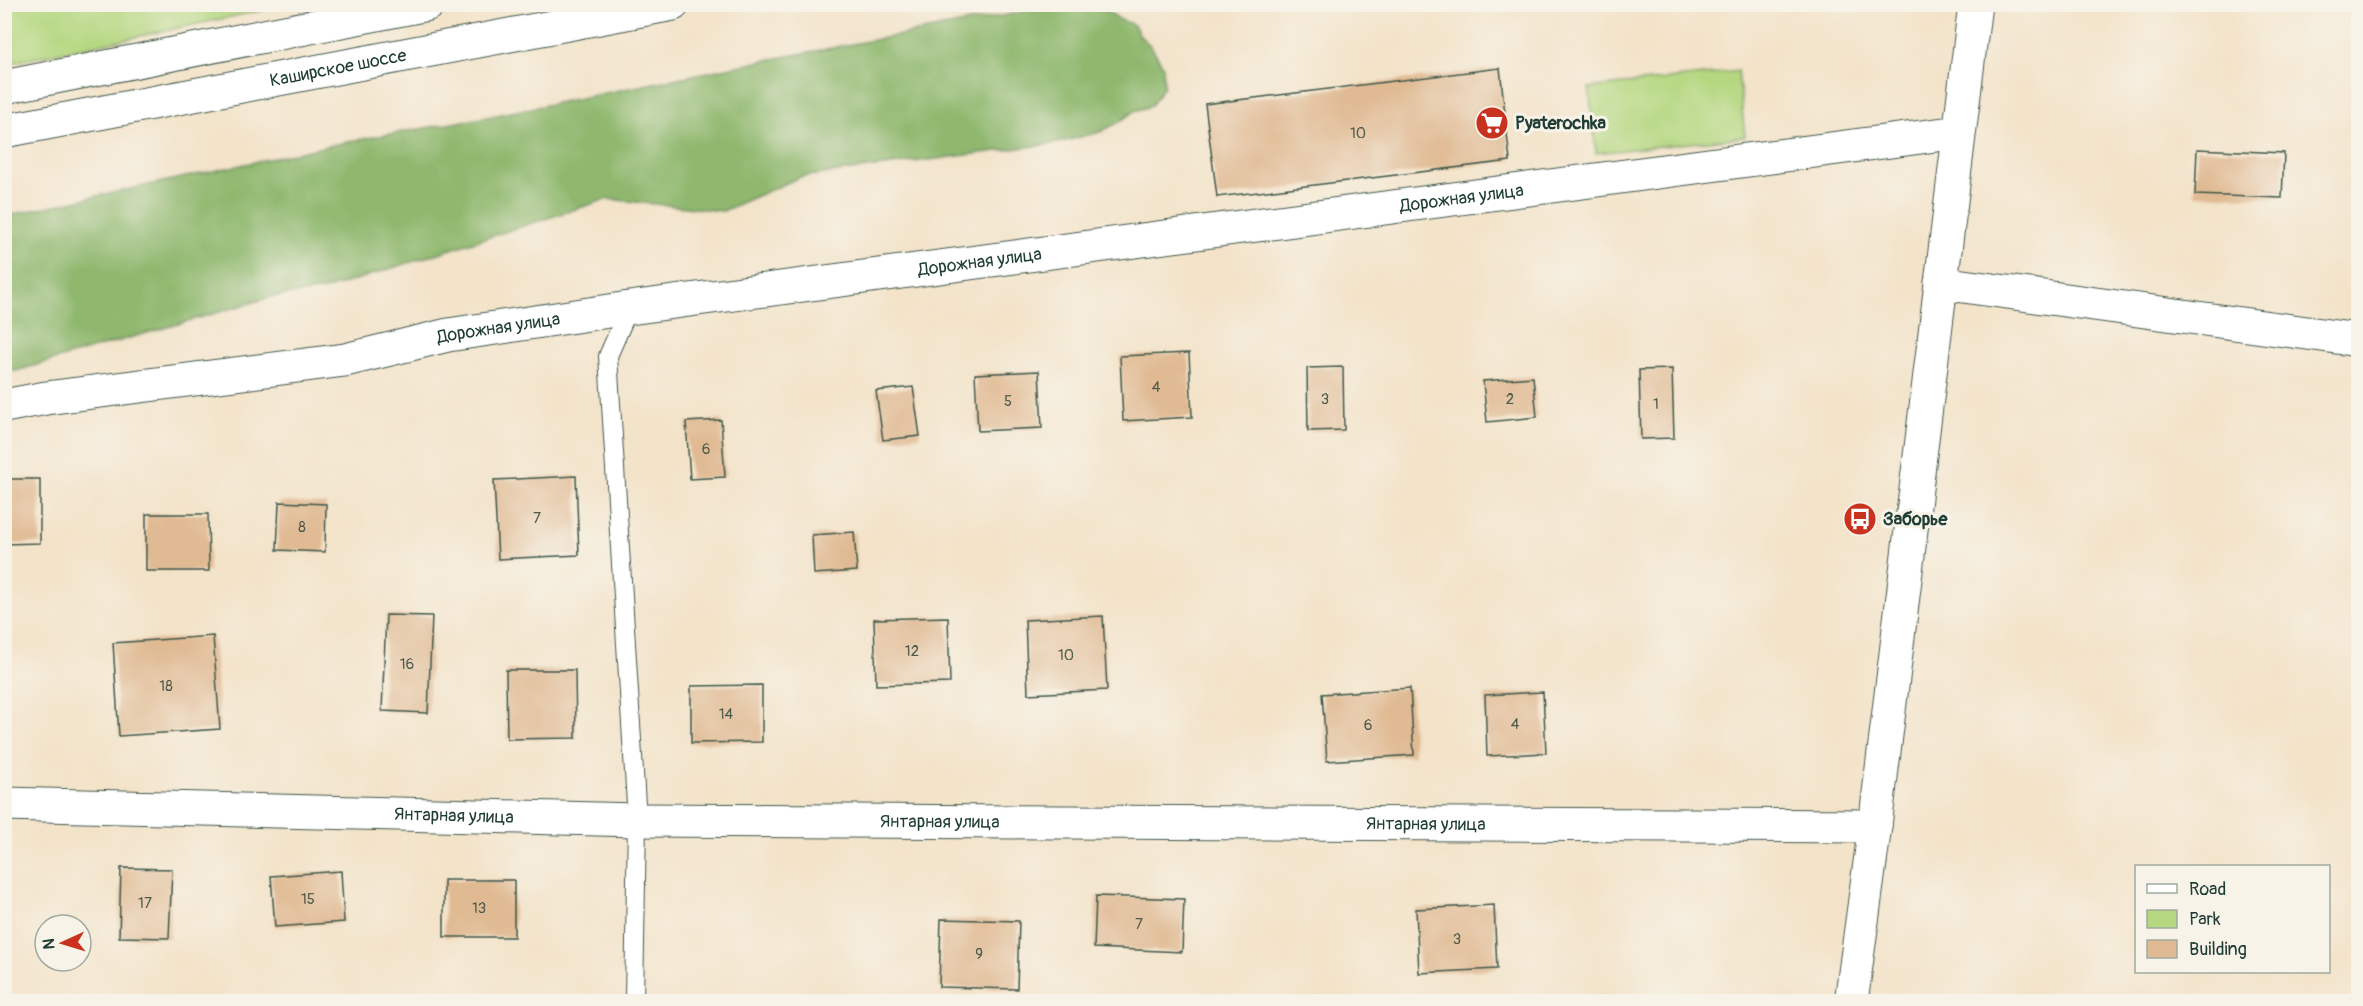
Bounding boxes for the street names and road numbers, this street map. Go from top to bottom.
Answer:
street label: Каширское шоссе [268,44,408,92]
street label: Дорожная улица [1397,179,1525,218]
street label: Дорожная улица [916,242,1043,282]
street label: Дорожная улица [433,307,562,350]
street label: Янтарная улица [394,803,514,829]
street label: Янтарная улица [880,810,1000,834]
street label: Янтарная улица [1366,813,1486,836]

